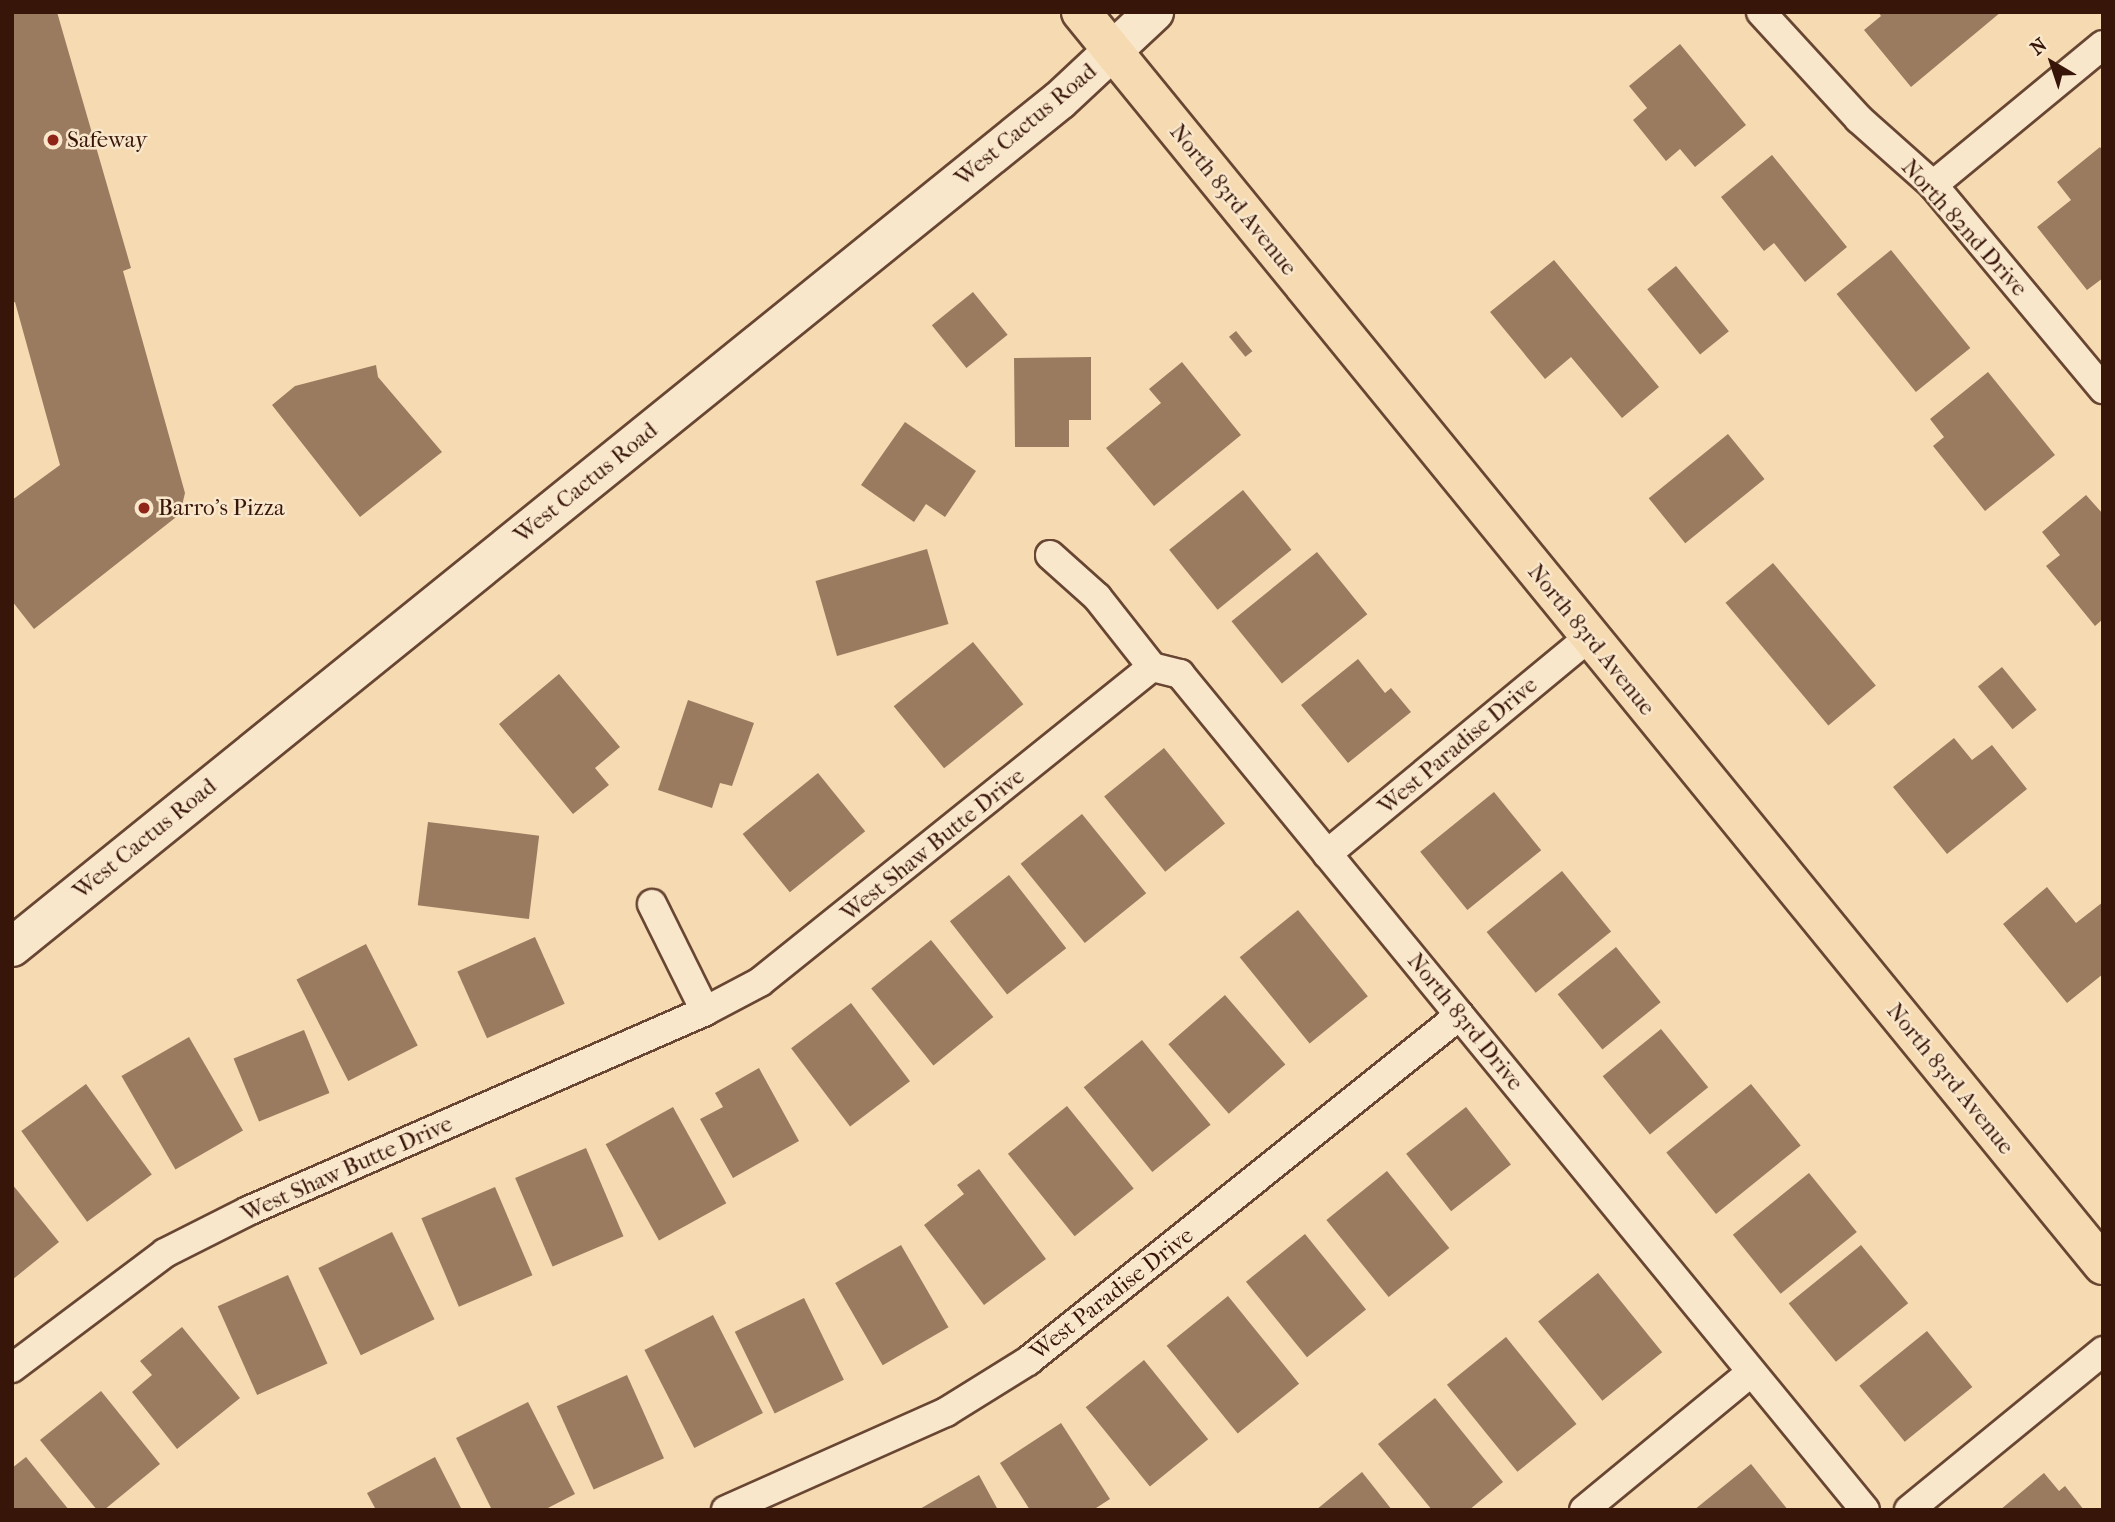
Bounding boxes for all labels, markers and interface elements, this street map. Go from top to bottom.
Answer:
north arrow [2017,28,2087,98]
text: N [2026,34,2051,60]
street label: West Cactus Road [950,58,1102,192]
street label: North 83rd Avenue [1164,119,1302,281]
place label: Safeway [67,126,147,154]
marker: Safeway [45,132,61,148]
street label: North 82nd Drive [1895,154,2033,302]
street label: West Cactus Road [509,417,663,549]
place label: Barro's Pizza [158,494,285,522]
marker: Barro's Pizza [136,500,152,516]
street label: North 83rd Avenue [1522,559,1660,721]
street label: West Paradise Drive [1373,671,1543,821]
street label: West Shaw Butte Drive [836,763,1030,927]
street label: West Cactus Road [68,773,222,905]
street label: North 83rd Drive [1401,948,1529,1096]
street label: North 83rd Avenue [1881,998,2019,1160]
street label: West Shaw Butte Drive [237,1110,457,1228]
street label: West Paradise Drive [1025,1222,1199,1366]

